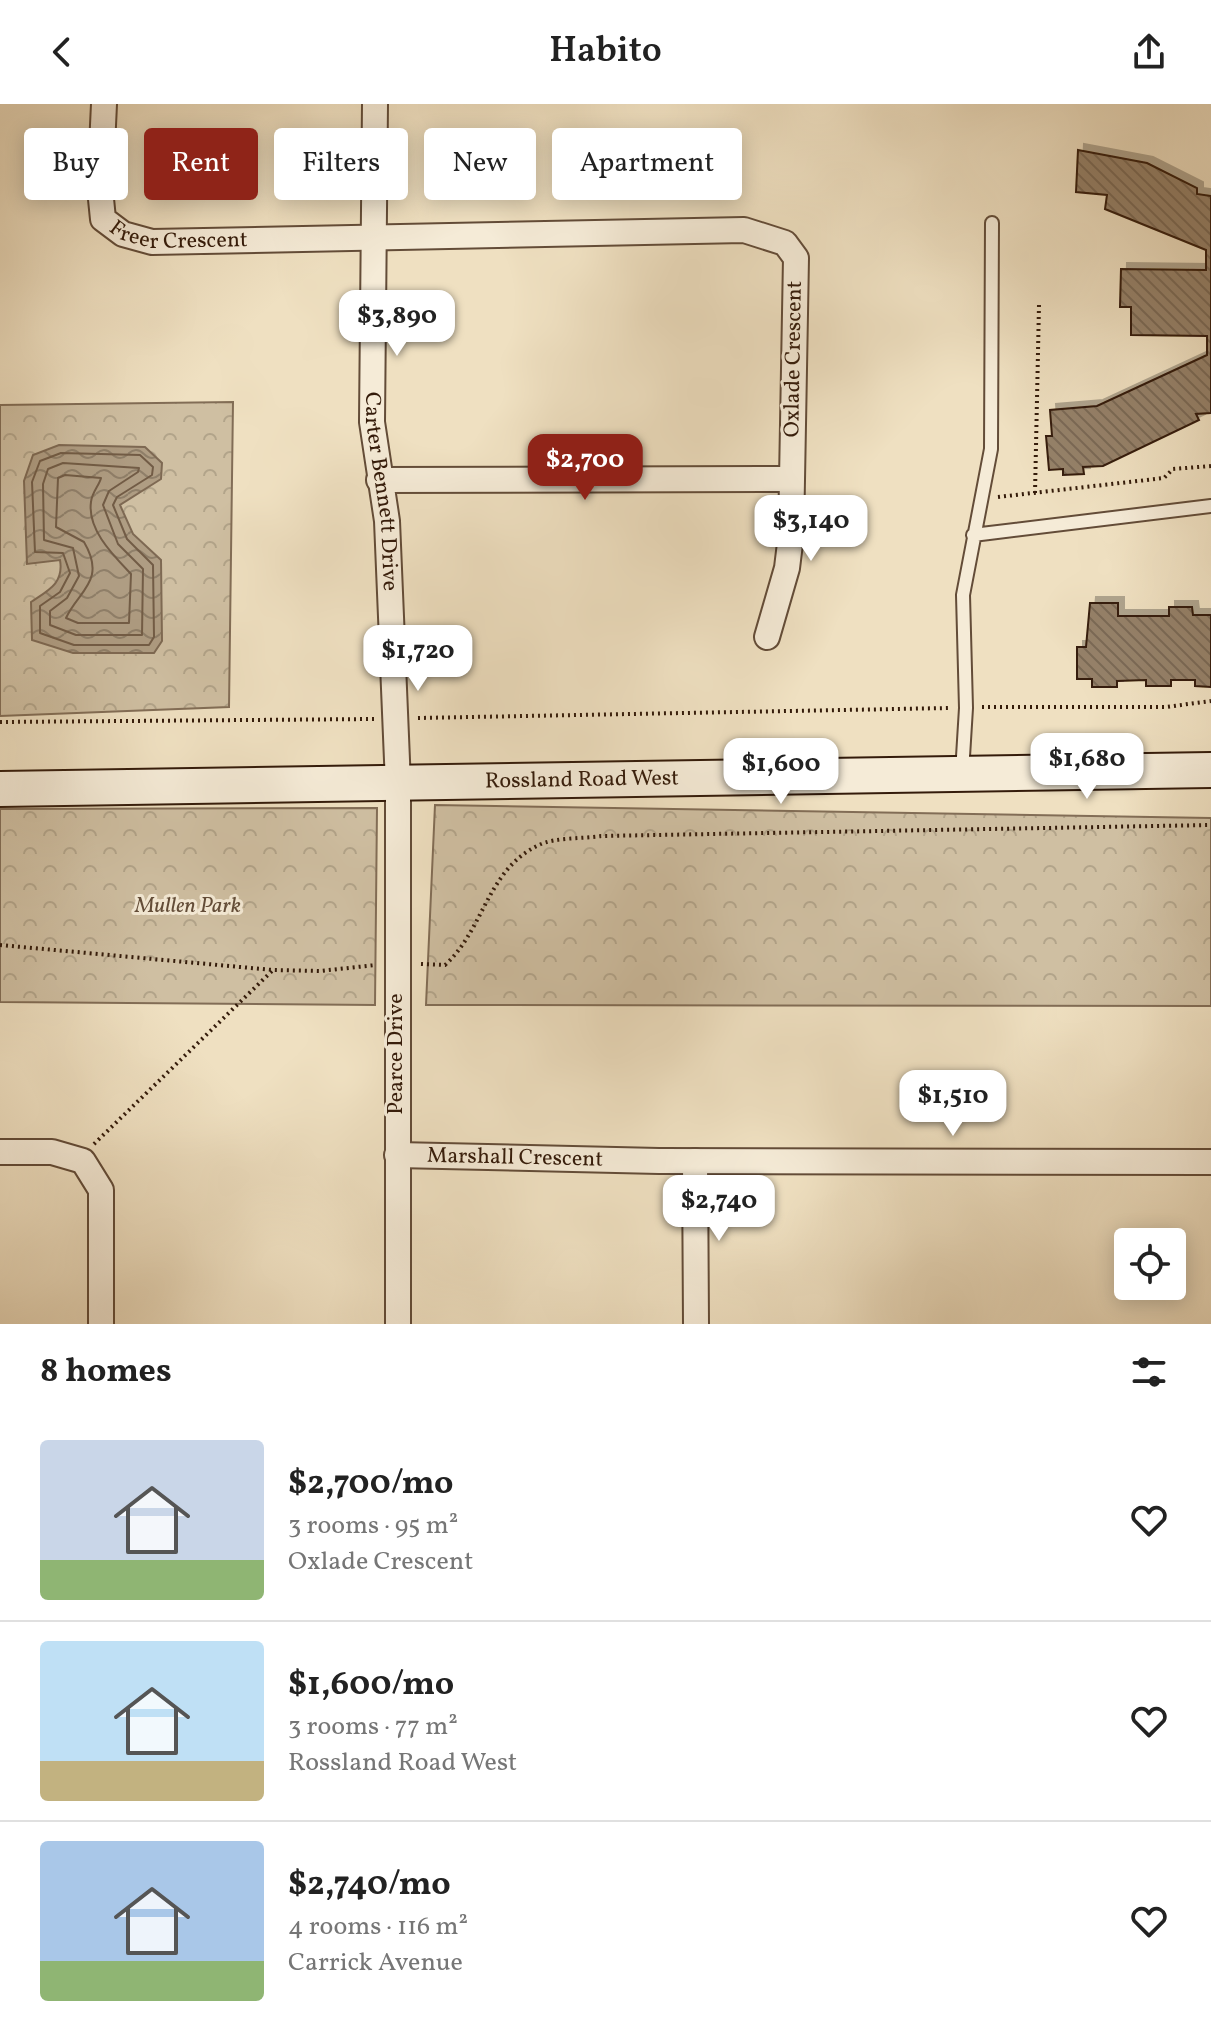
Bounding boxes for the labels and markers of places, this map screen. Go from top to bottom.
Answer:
pin: $3,890 [332,290,462,358]
pin: $2,700 [520,434,650,502]
pin: $3,140 [746,495,876,563]
pin: $1,720 [353,625,483,693]
pin: $1,680 [1022,733,1152,801]
pin: $1,600 [716,738,846,806]
pin: $1,510 [888,1070,1018,1138]
pin: $2,740 [654,1175,784,1243]

